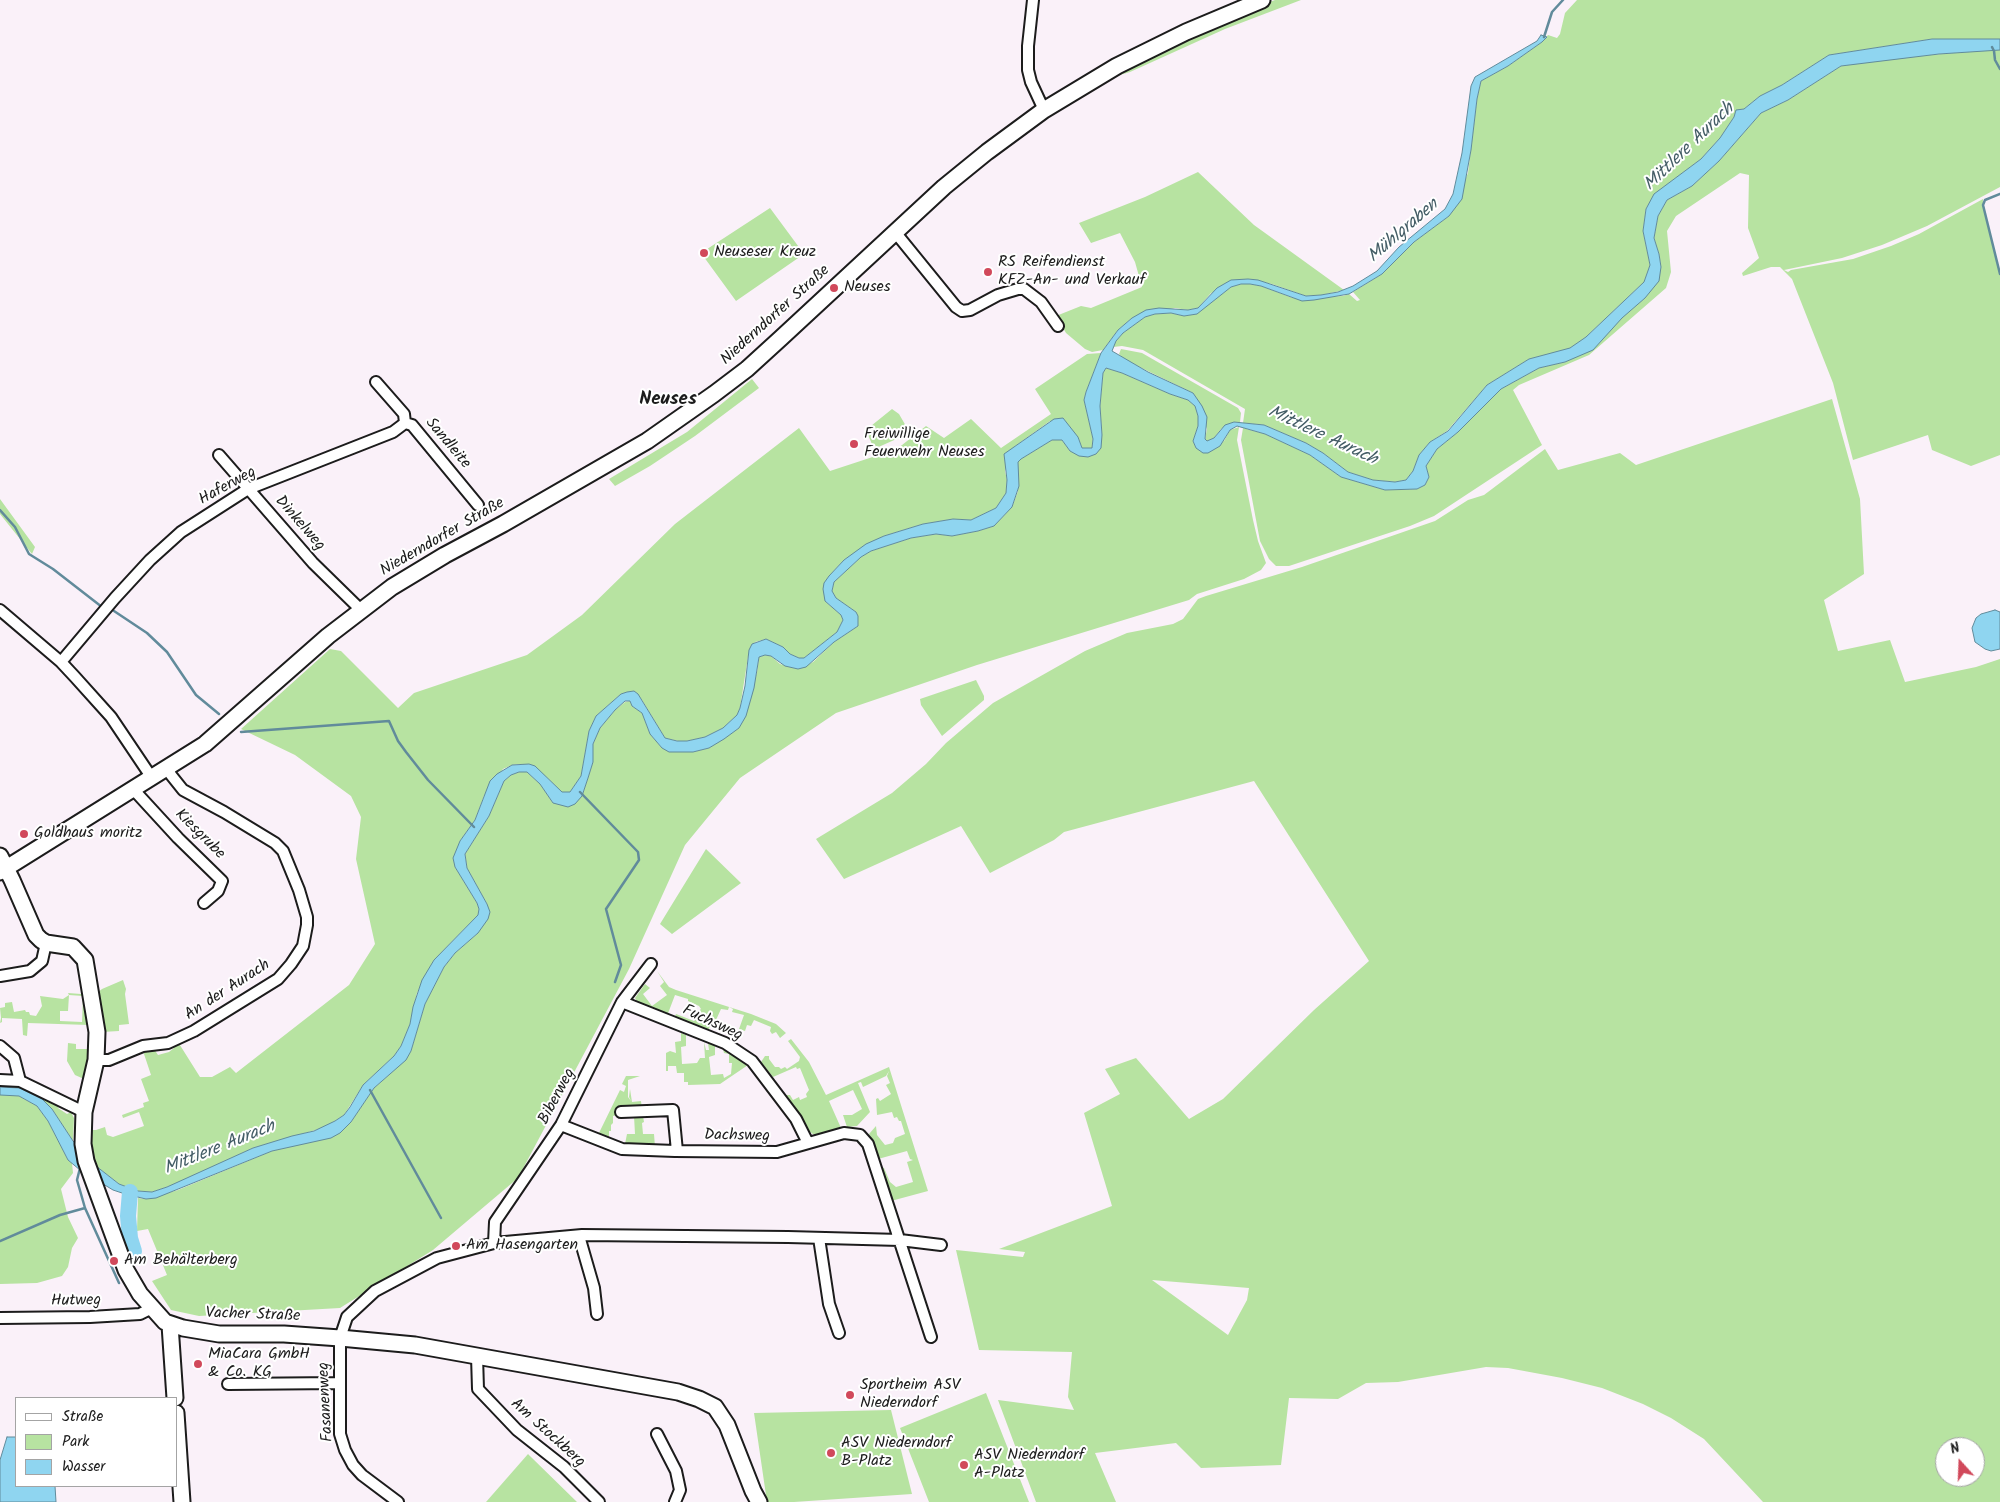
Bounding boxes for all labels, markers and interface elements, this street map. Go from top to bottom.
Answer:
water label: Mittlere Aurach [1640,99,1740,197]
water label: Mühlgraben [1364,195,1444,269]
place label: Neuseser Kreuz [714,243,816,263]
marker: Neuseser Kreuz [698,247,710,259]
place label: RS Reifendienst KFZ-An- und Verkauf [998,253,1145,291]
street label: Niederndorfer Straße [717,262,835,370]
marker: RS Reifendienst KFZ-An- und Verkauf [982,266,994,278]
place label: Neuses [844,278,891,298]
marker: Neuses [828,282,840,294]
district label: Neuses [639,390,697,412]
water label: Mittlere Aurach [1264,402,1380,472]
street label: Sandleite [420,415,474,473]
place label: Freiwillige Feuerwehr Neuses [864,425,985,463]
marker: Freiwillige Feuerwehr Neuses [848,438,860,450]
street label: Haferweg [196,464,260,510]
street label: Dinkelweg [270,492,328,556]
street label: Niederndorfer Straße [377,495,509,581]
street label: Kiesgrube [170,806,228,864]
place label: Goldhaus moritz [34,824,142,844]
marker: Goldhaus moritz [18,828,30,840]
street label: An der Aurach [182,956,274,1026]
street label: Fuchsweg [679,1002,745,1046]
street label: Biberweg [535,1066,581,1128]
water label: Mittlere Aurach [161,1117,279,1181]
street label: Dachsweg [704,1127,770,1147]
place label: Am Hasengarten [466,1236,578,1256]
marker: Am Hasengarten [450,1240,462,1252]
place label: Am Behälterberg [124,1251,238,1271]
marker: Am Behälterberg [108,1255,120,1267]
street label: Hutweg [51,1292,101,1312]
street label: Vacher Straße [205,1305,301,1327]
place label: MiaCara GmbH & Co. KG [208,1345,310,1383]
marker: MiaCara GmbH & Co. KG [192,1358,204,1370]
street label: Fasanenweg [315,1362,339,1442]
place label: Sportheim ASV Niederndorf [860,1376,960,1414]
marker: Sportheim ASV Niederndorf [844,1389,856,1401]
street label: Am Stockberg [506,1395,588,1473]
legend [15,1397,178,1487]
text: Straße [62,1405,103,1429]
text: Park [62,1430,89,1454]
place label: ASV Niederndorf B-Platz [841,1434,952,1472]
north arrow [1935,1437,1985,1487]
text: N [1947,1437,1963,1461]
place label: ASV Niederndorf A-Platz [974,1446,1085,1484]
marker: ASV Niederndorf B-Platz [825,1447,837,1459]
text: Wasser [62,1455,105,1479]
marker: ASV Niederndorf A-Platz [958,1459,970,1471]

